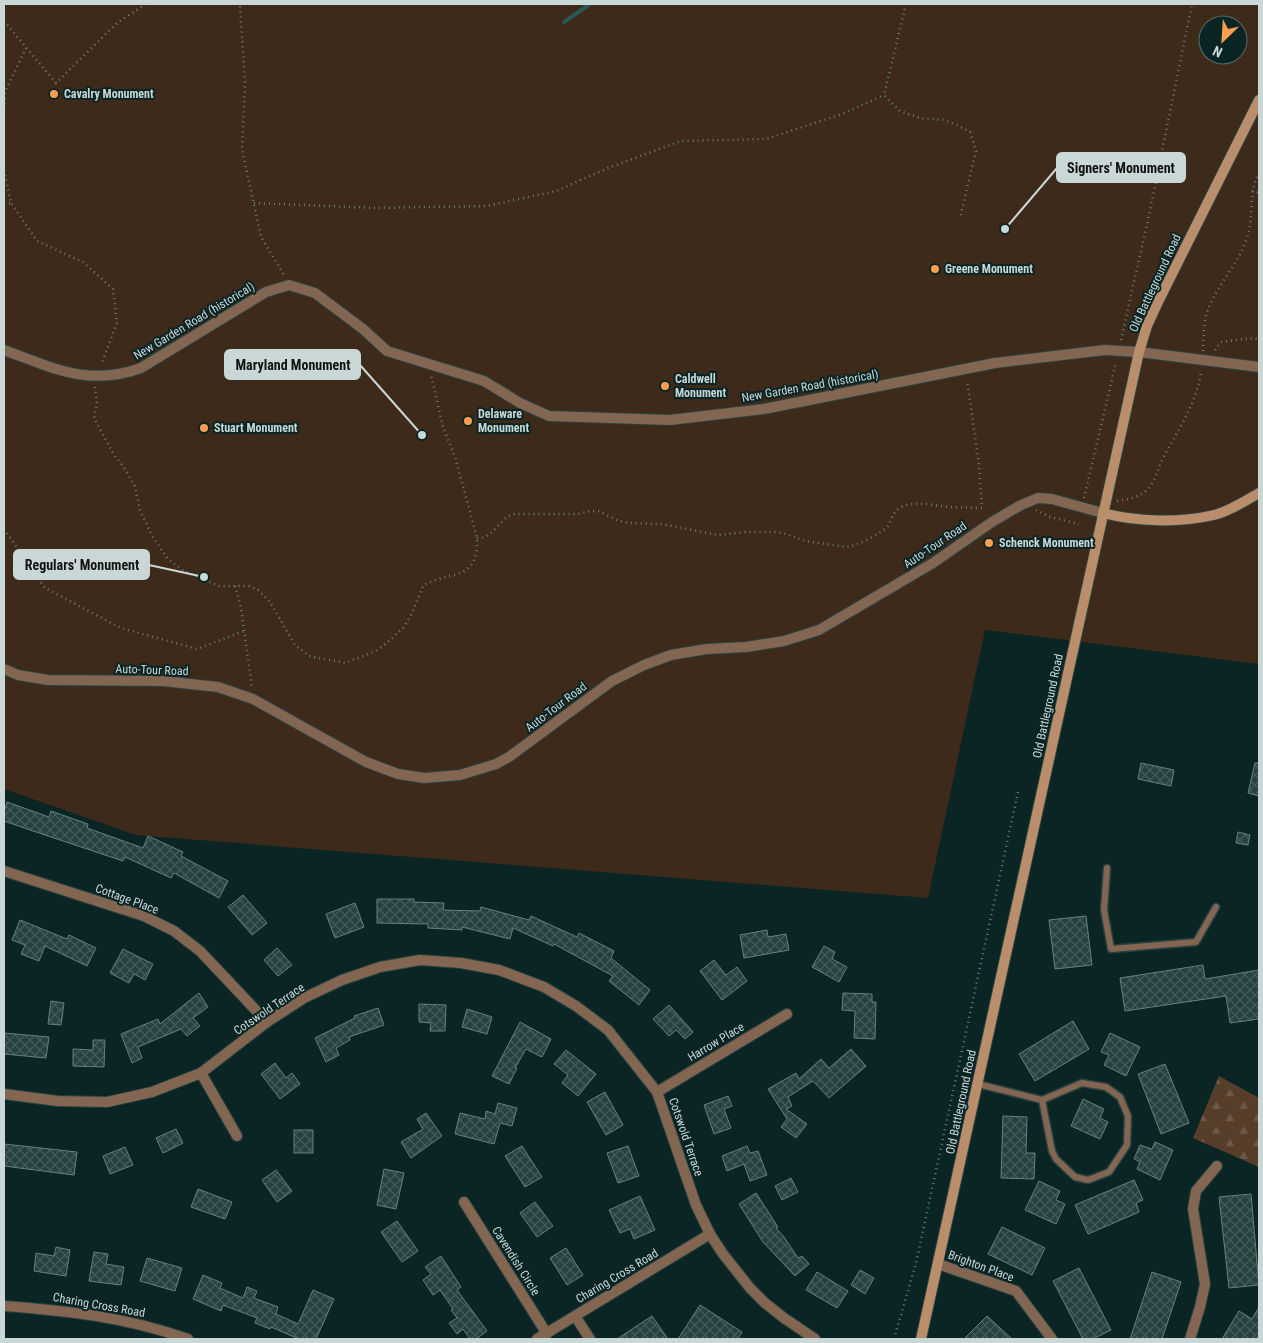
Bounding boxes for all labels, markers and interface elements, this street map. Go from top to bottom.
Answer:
north arrow [1198,15,1248,65]
text: N [1210,43,1225,61]
place label: Cavalry Monument [64,87,154,101]
marker: Cavalry Monument [48,88,60,100]
callout: Signers' Monument [1057,153,1185,182]
text: Signers' Monument [1067,160,1175,176]
street label: Old Battleground Road [1126,232,1184,334]
place label: Greene Monument [945,262,1033,276]
marker: Greene Monument [929,263,941,275]
street label: New Garden Road (historical) [131,279,257,363]
callout: Maryland Monument [225,350,360,379]
text: Maryland Monument [235,357,351,373]
street label: New Garden Road (historical) [741,367,879,405]
place label: Caldwell Monument [675,372,726,400]
marker: Caldwell Monument [659,380,671,392]
place label: Delaware Monument [478,407,529,435]
marker: Delaware Monument [462,415,474,427]
place label: Stuart Monument [214,421,298,435]
marker: Stuart Monument [198,422,210,434]
street label: Auto-Tour Road [901,519,969,571]
place label: Schenck Monument [999,536,1094,550]
marker: Schenck Monument [983,537,995,549]
callout: Regulars' Monument [14,550,149,579]
text: Regulars' Monument [25,557,139,573]
street label: Old Battleground Road [1030,652,1066,759]
street label: Auto-Tour Road [115,662,189,678]
street label: Auto-Tour Road [523,679,589,735]
street label: Cottage Place [93,881,161,917]
street label: Cotswold Terrace [231,980,307,1038]
street label: Harrow Place [685,1020,747,1064]
street label: Old Battleground Road [943,1048,979,1155]
street label: Cotswold Terrace [666,1096,706,1178]
street label: Cavendish Circle [489,1224,543,1298]
street label: Charing Cross Road [573,1246,661,1306]
street label: Brighton Place [946,1248,1016,1285]
street label: Charing Cross Road [52,1290,146,1320]

